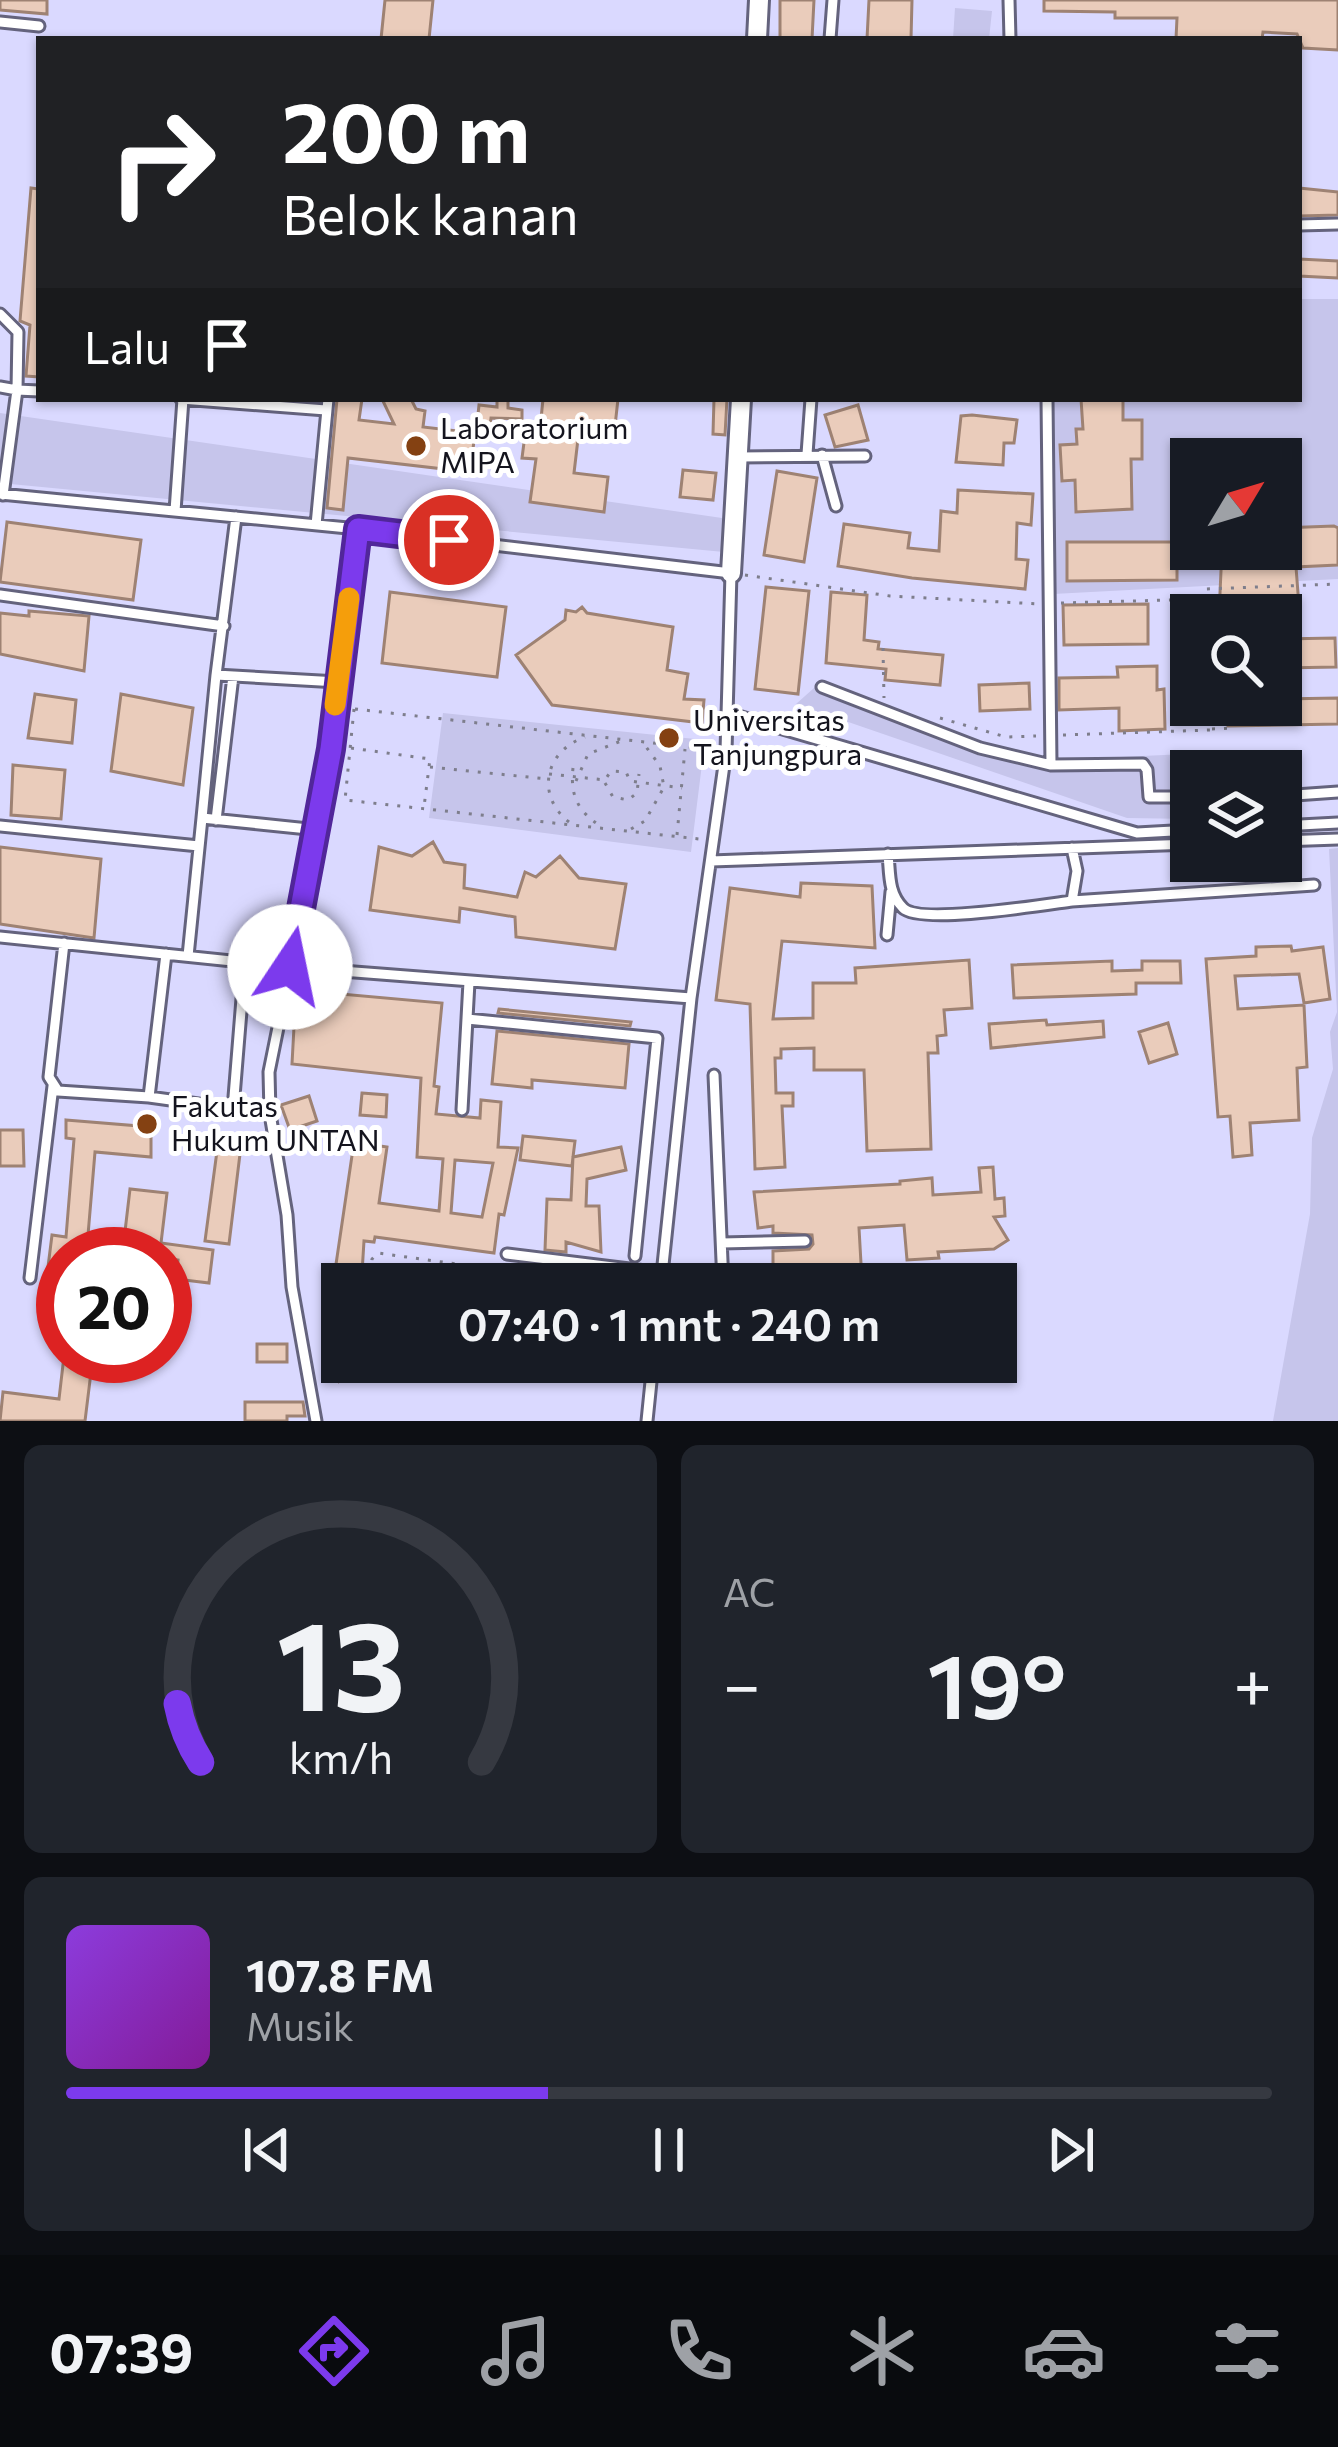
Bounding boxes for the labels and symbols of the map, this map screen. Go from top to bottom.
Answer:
place label: Laboratorium MIPA [440,408,629,479]
marker: Laboratorium MIPA [403,433,429,459]
north arrow [1170,438,1302,570]
pin [398,489,500,591]
place label: Universitas Tanjungpura [693,700,862,771]
marker: Universitas Tanjungpura [656,725,682,751]
position arrow [227,904,353,1030]
place label: Fakutas Hukum UNTAN [171,1086,380,1157]
marker: Fakutas Hukum UNTAN [134,1111,160,1137]
speed limit sign: 20 [36,1227,192,1383]

